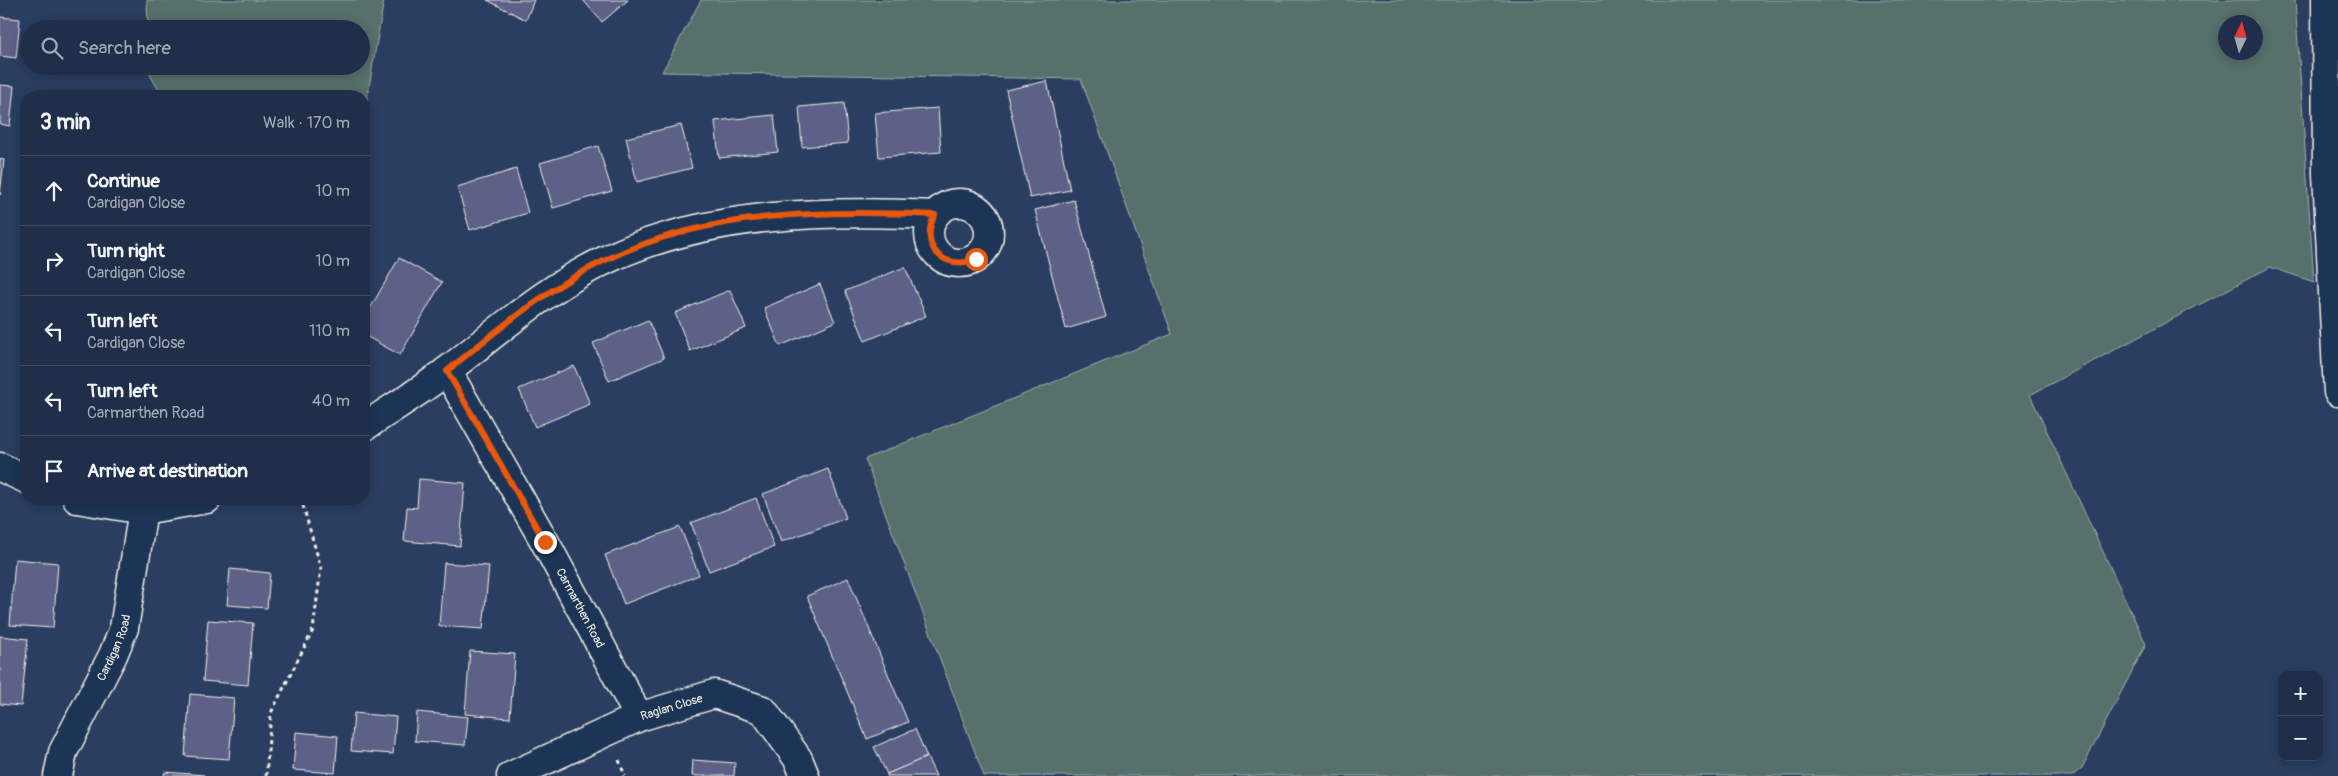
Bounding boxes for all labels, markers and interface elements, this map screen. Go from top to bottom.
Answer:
north arrow [2218,15,2263,60]
search box [20,20,370,75]
icon: search [38,34,66,62]
text: Search here [78,36,171,60]
text: 3 min [40,109,90,136]
text: Walk · 170 m [263,113,350,133]
text: Continue [87,169,160,193]
icon: ahead [40,177,68,205]
text: 10 m [315,181,350,201]
text: Cardigan Close [87,193,185,213]
text: Turn right [87,239,165,263]
icon: right [40,247,68,275]
route start [965,248,988,271]
text: 10 m [315,251,350,271]
text: Cardigan Close [87,263,185,283]
text: Turn left [87,309,157,333]
icon: left [40,317,68,345]
text: 110 m [309,321,350,341]
text: Cardigan Close [87,333,185,353]
text: Turn left [87,379,157,403]
icon: left [40,387,68,415]
text: 40 m [312,391,350,411]
text: Carmarthen Road [87,403,205,423]
icon: arrive [40,457,68,485]
text: Arrive at destination [87,459,248,483]
route end [534,531,557,554]
street label: Carmarthen Road [553,566,608,651]
street label: Cardigan Road [94,613,134,683]
map controls [2278,671,2323,761]
button: + [2278,671,2323,716]
street label: Raglan Close [639,690,704,724]
button: − [2278,716,2323,761]

